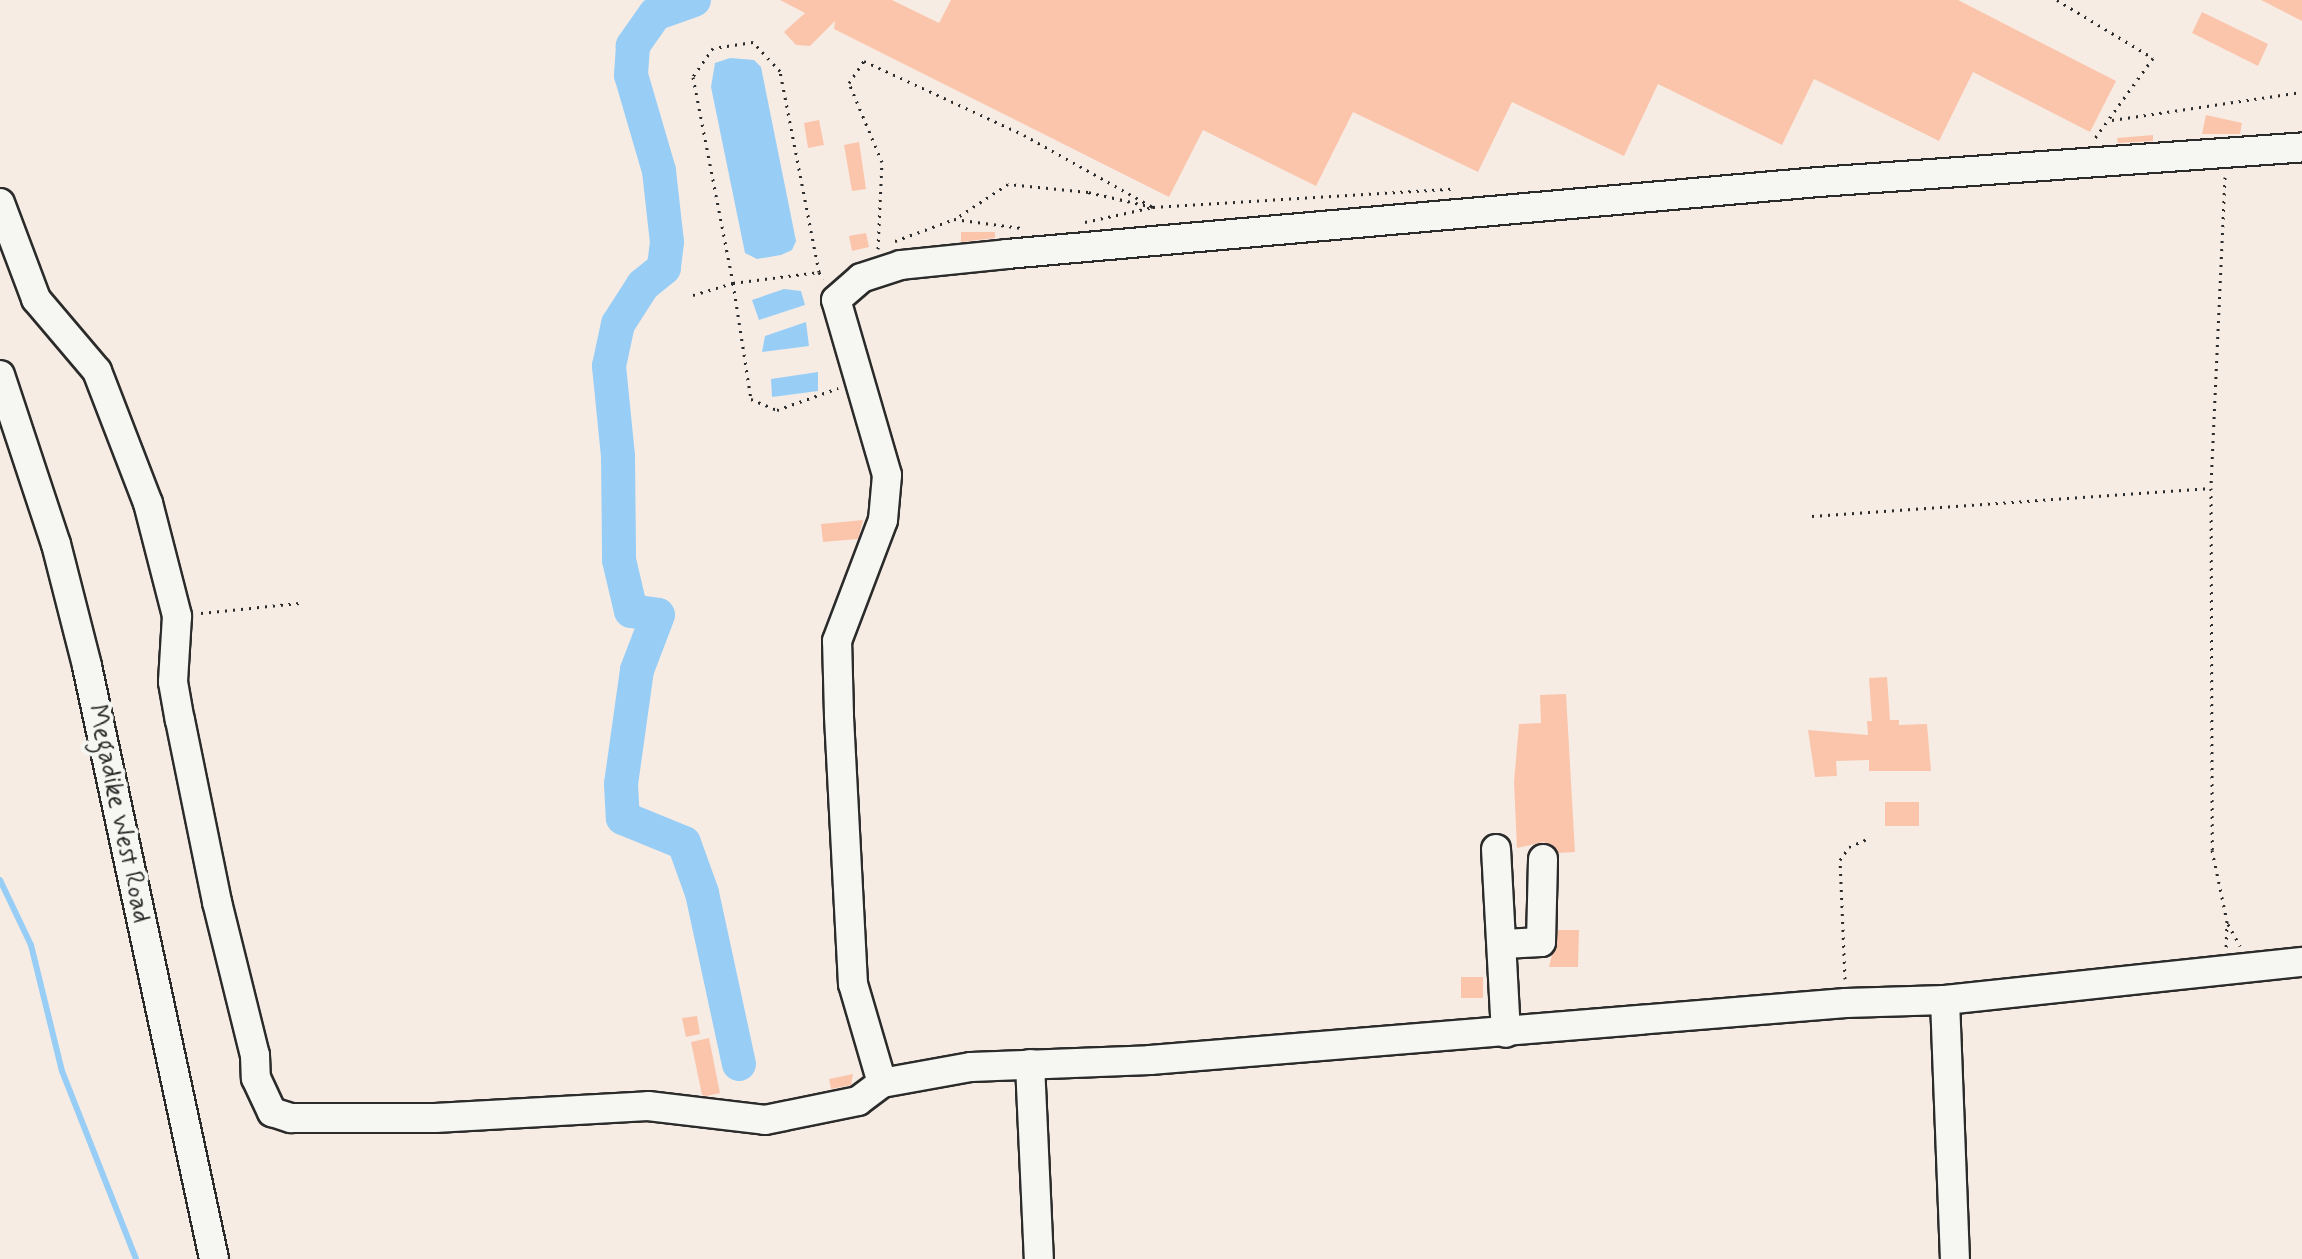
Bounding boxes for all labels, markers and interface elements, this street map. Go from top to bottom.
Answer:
street label: Megadike West Road [79,701,157,927]

